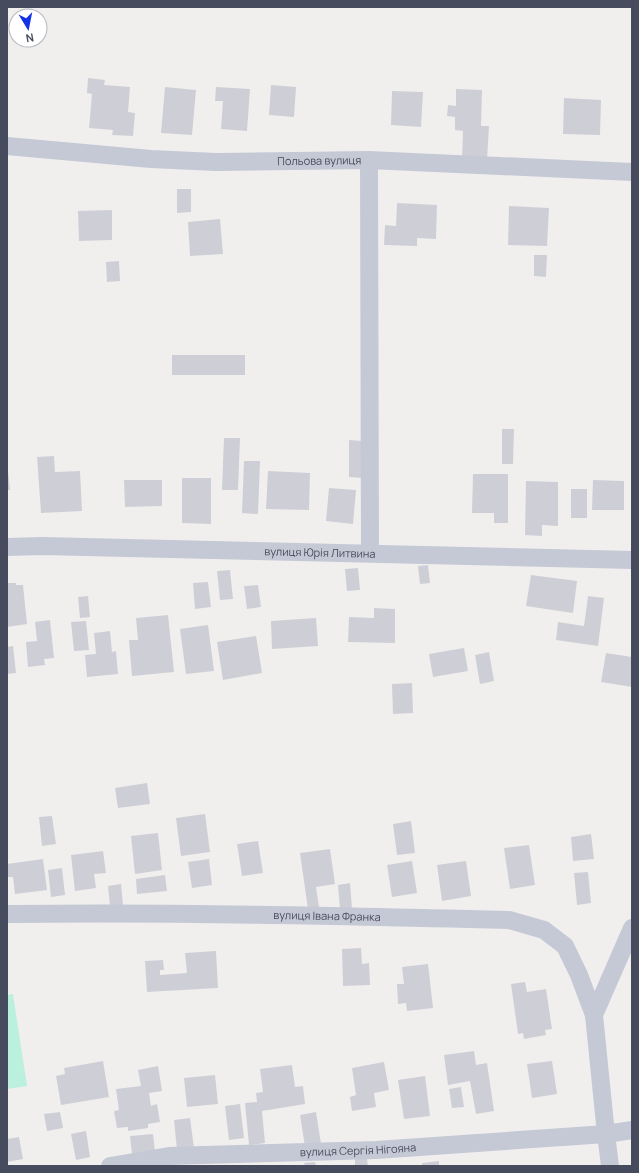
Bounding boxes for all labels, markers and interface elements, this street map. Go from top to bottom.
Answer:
north arrow [8,8,48,48]
text: N [25,30,35,46]
street label: Польова вулиця [277,152,361,168]
street label: вулиця Юрія Литвина [264,543,376,561]
street label: вулиця Івана Франка [273,907,381,924]
street label: вулиця Сергія Нігояна [300,1139,417,1159]

